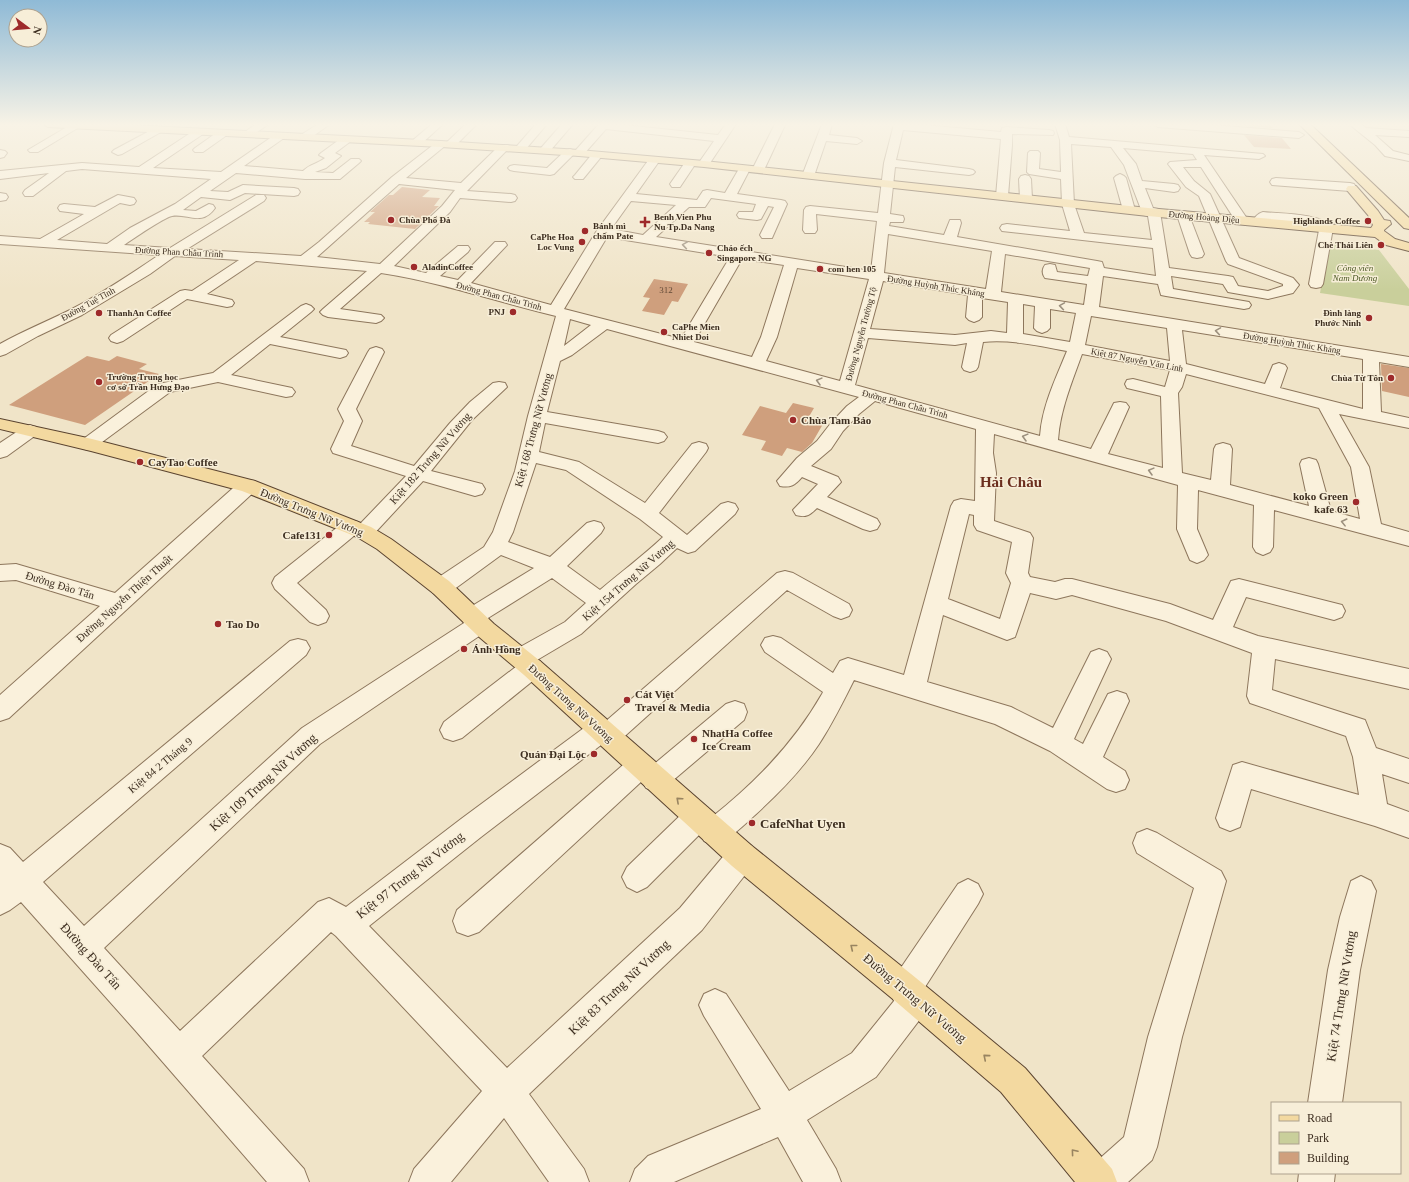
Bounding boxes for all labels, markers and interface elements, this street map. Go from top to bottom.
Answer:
north arrow [8,8,48,48]
text: N [31,25,44,36]
street label: Đường Hoàng Diệu [1168,209,1240,225]
place label: Benh Vien Phu Nu Tp.Da Nang [654,212,715,232]
marker: Chùa Phổ Đà [386,215,396,225]
place label: Chùa Phổ Đà [399,215,451,225]
marker: Benh Vien Phu Nu Tp.Da Nang [639,216,651,228]
place label: Highlands Coffee [1293,216,1360,226]
marker: Highlands Coffee [1363,216,1373,226]
place label: Bánh mì chấm Pate [593,221,633,241]
marker: Bánh mì chấm Pate [580,226,590,236]
place label: CaPhe Hoa Loc Vung [530,232,574,252]
marker: CaPhe Hoa Loc Vung [577,237,587,247]
place label: Chè Thái Liên [1318,240,1373,250]
marker: Chè Thái Liên [1376,240,1386,250]
one-way arrow [682,241,688,250]
place label: Cháo ếch Singapore NG [717,243,772,263]
street label: Đường Phan Châu Trinh [135,245,224,259]
marker: Cháo ếch Singapore NG [704,248,714,258]
marker: AladinCoffee [409,262,419,272]
place label: AladinCoffee [422,262,473,272]
park label: Công viên Nam Dương [1332,263,1378,283]
marker: com hen 105 [815,264,825,274]
place label: com hen 105 [828,264,876,274]
street label: Đường Huỳnh Thúc Kháng [886,273,986,299]
street label: Đường Phan Châu Trinh [455,280,543,312]
street label: Đường Tuệ Tĩnh [59,285,117,323]
house number: 312 [659,285,673,295]
street label: Đường Nguyễn Trường Tộ [844,285,878,382]
one-way arrow [1059,302,1066,311]
place label: PNJ [489,307,505,317]
marker: PNJ [508,307,518,317]
marker: ThanhAn Coffee [94,308,104,318]
place label: ThanhAn Coffee [107,308,171,318]
place label: Đình làng Phước Ninh [1315,308,1361,328]
marker: Đình làng Phước Ninh [1364,313,1374,323]
place label: CaPhe Mien Nhiet Doi [672,322,720,342]
marker: CaPhe Mien Nhiet Doi [659,327,669,337]
one-way arrow [1215,327,1222,336]
street label: Đường Huỳnh Thúc Kháng [1242,330,1342,356]
street label: Kiệt 87 Nguyễn Văn Linh [1090,346,1184,374]
street label: Kiệt 168 Trưng Nữ Vương [512,371,554,488]
place label: Trường Trung học cơ sở Trần Hưng Đạo [107,372,190,392]
place label: Chùa Từ Tôn [1331,373,1383,383]
marker: Chùa Từ Tôn [1386,373,1396,383]
marker: Trường Trung học cơ sở Trần Hưng Đạo [94,377,104,387]
one-way arrow [816,377,822,385]
street label: Đường Phan Châu Trinh [861,388,949,420]
street label: Kiệt 182 Trưng Nữ Vương [387,409,473,506]
place label: Chùa Tam Bảo [801,414,872,426]
marker: Chùa Tam Bảo [788,415,798,425]
one-way arrow [1022,433,1029,442]
place label: CayTao Coffee [148,456,218,468]
marker: CayTao Coffee [135,457,145,467]
one-way arrow [1148,467,1155,476]
district label: Hải Châu [980,474,1042,490]
street label: Đường Trưng Nữ Vương [259,486,366,538]
place label: koko Green kafe 63 [1293,490,1348,515]
marker: koko Green kafe 63 [1351,497,1361,507]
one-way arrow [1341,519,1347,527]
place label: Cafe131 [283,529,321,541]
marker: Cafe131 [324,530,334,540]
street label: Kiệt 154 Trưng Nữ Vương [580,537,677,623]
street label: Đường Nguyễn Thiện Thuật [74,552,174,644]
street label: Đường Đào Tấn [24,569,96,601]
place label: Tao Do [226,618,260,630]
marker: Tao Do [213,619,223,629]
place label: Ánh Hồng [472,643,521,655]
marker: Ánh Hồng [459,644,469,654]
street label: Đường Trưng Nữ Vương [526,662,616,745]
place label: Cát Việt Travel & Media [635,688,710,713]
marker: Cát Việt Travel & Media [622,695,632,705]
place label: NhatHa Coffee Ice Cream [702,727,773,752]
street label: Kiệt 109 Trưng Nữ Vương [206,730,320,834]
street label: Kiệt 84 2 Tháng 9 [126,734,195,795]
marker: NhatHa Coffee Ice Cream [689,734,699,744]
place label: Quán Đại Lộc [520,748,586,760]
marker: Quán Đại Lộc [589,749,599,759]
one-way arrow [676,797,684,805]
place label: CafeNhat Uyen [760,816,846,831]
marker: CafeNhat Uyen [747,818,757,828]
street label: Kiệt 97 Trưng Nữ Vương [353,828,467,922]
street label: Đường Đào Tấn [57,920,125,993]
street label: Kiệt 74 Trưng Nữ Vương [1323,929,1359,1063]
street label: Kiệt 83 Trưng Nữ Vương [565,936,673,1038]
one-way arrow [851,945,858,952]
street label: Đường Trưng Nữ Vương [860,950,970,1046]
one-way arrow [983,1055,990,1062]
legend [1271,1102,1401,1174]
text: Road [1307,1111,1332,1125]
text: Park [1307,1131,1329,1145]
one-way arrow [1071,1149,1078,1157]
text: Building [1307,1151,1349,1165]

